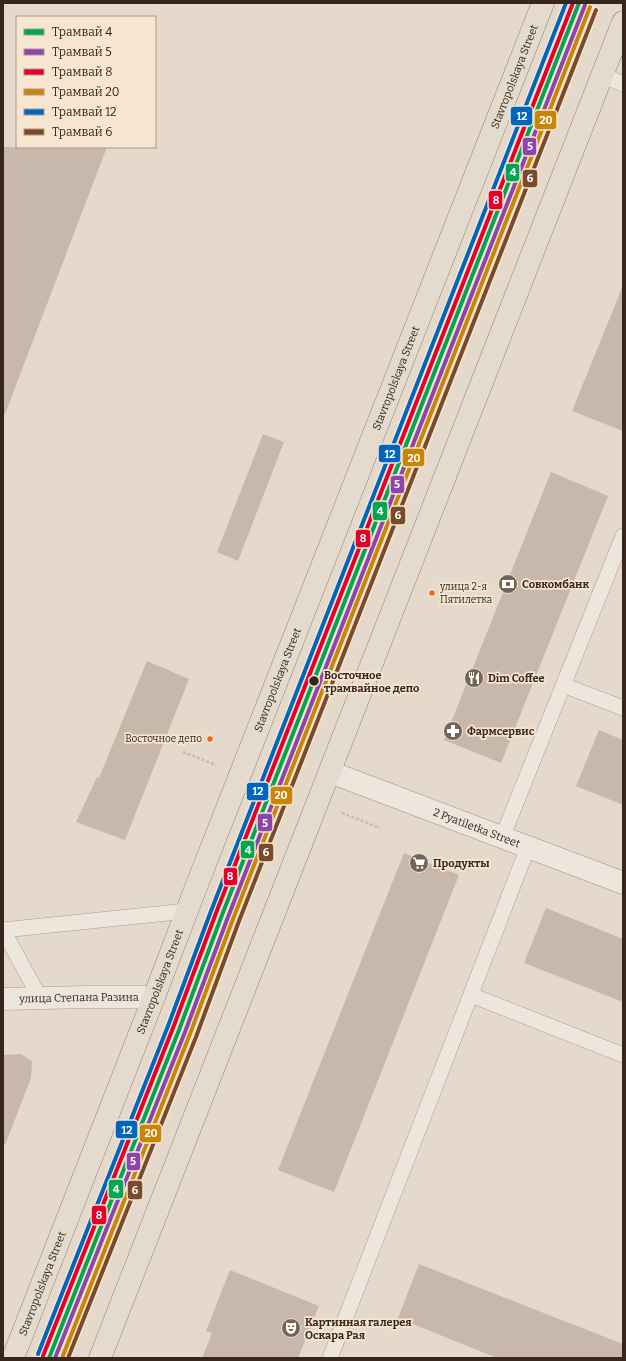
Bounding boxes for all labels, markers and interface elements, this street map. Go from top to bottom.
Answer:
legend [16,16,156,148]
street label: Stavropolskaya Street [488,23,540,130]
text: Трамвай 4 [52,25,112,39]
text: Трамвай 5 [52,45,112,59]
text: Трамвай 8 [52,65,112,79]
text: Трамвай 20 [52,85,119,99]
text: Трамвай 12 [52,105,117,119]
line badge: 12 [510,106,533,126]
text: 12 [517,110,527,123]
line badge: 20 [534,110,557,130]
text: 20 [539,114,553,127]
text: Трамвай 6 [52,125,112,139]
line badge: 5 [522,137,537,156]
text: 5 [527,140,533,153]
line badge: 4 [505,163,520,182]
text: 4 [510,166,517,179]
line badge: 6 [522,169,538,188]
text: 6 [527,172,534,185]
line badge: 8 [488,190,503,210]
text: 8 [493,194,500,207]
street label: Stavropolskaya Street [370,324,422,432]
line badge: 12 [378,444,401,463]
text: 12 [385,448,395,461]
line badge: 20 [402,448,425,467]
text: 20 [407,452,421,465]
line badge: 5 [390,475,405,494]
text: 5 [394,478,400,491]
line badge: 4 [372,501,388,521]
text: 4 [377,505,384,518]
line badge: 6 [390,506,406,525]
text: 6 [395,509,402,522]
line badge: 8 [355,529,371,548]
text: 8 [360,532,367,545]
bank icon: Совкомбанк [497,573,519,595]
place label: Совкомбанк [522,578,589,591]
place label: улица 2-я Пятилетка [439,581,493,606]
marker: улица 2-я Пятилетка [427,588,437,598]
street label: Stavropolskaya Street [251,626,304,734]
restaurant icon: Dim Coffee [463,667,485,689]
place label: Восточное трамвайное депо [324,669,419,695]
place label: Dim Coffee [488,672,545,685]
marker: Восточное трамвайное депо [307,674,321,688]
pharmacy icon: Фармсервис [442,720,464,742]
place label: Фармсервис [467,725,535,738]
place label: Восточное депо [125,733,202,745]
marker: Восточное депо [205,734,215,744]
line badge: 12 [246,782,269,801]
text: 12 [253,785,263,798]
line badge: 20 [270,786,293,805]
text: 20 [274,789,288,802]
street label: 2 Pyatiletka Street [432,805,522,850]
line badge: 5 [257,813,273,832]
text: 5 [262,817,268,830]
line badge: 4 [240,840,255,859]
line badge: 6 [258,843,274,862]
text: 4 [245,844,252,857]
text: 6 [263,846,270,859]
supermarket icon: Продукты [408,852,430,874]
place label: Продукты [433,857,490,870]
line badge: 8 [223,867,238,886]
text: 8 [227,870,234,883]
street label: Stavropolskaya Street [134,928,186,1036]
street label: улица Степана Разина [18,991,139,1005]
line badge: 12 [115,1120,138,1139]
text: 12 [122,1124,132,1137]
line badge: 20 [139,1124,162,1143]
text: 20 [144,1127,158,1140]
line badge: 5 [126,1152,141,1171]
text: 5 [130,1155,136,1168]
line badge: 4 [108,1179,124,1199]
line badge: 6 [127,1180,143,1200]
text: 4 [113,1183,120,1196]
text: 6 [132,1184,139,1197]
line badge: 8 [91,1205,107,1225]
text: 8 [96,1209,103,1222]
street label: Stavropolskaya Street [16,1230,68,1337]
place label: Картинная галерея Оскара Рая [305,1316,412,1342]
theatre icon: Картинная галерея Оскара Рая [280,1317,302,1339]

